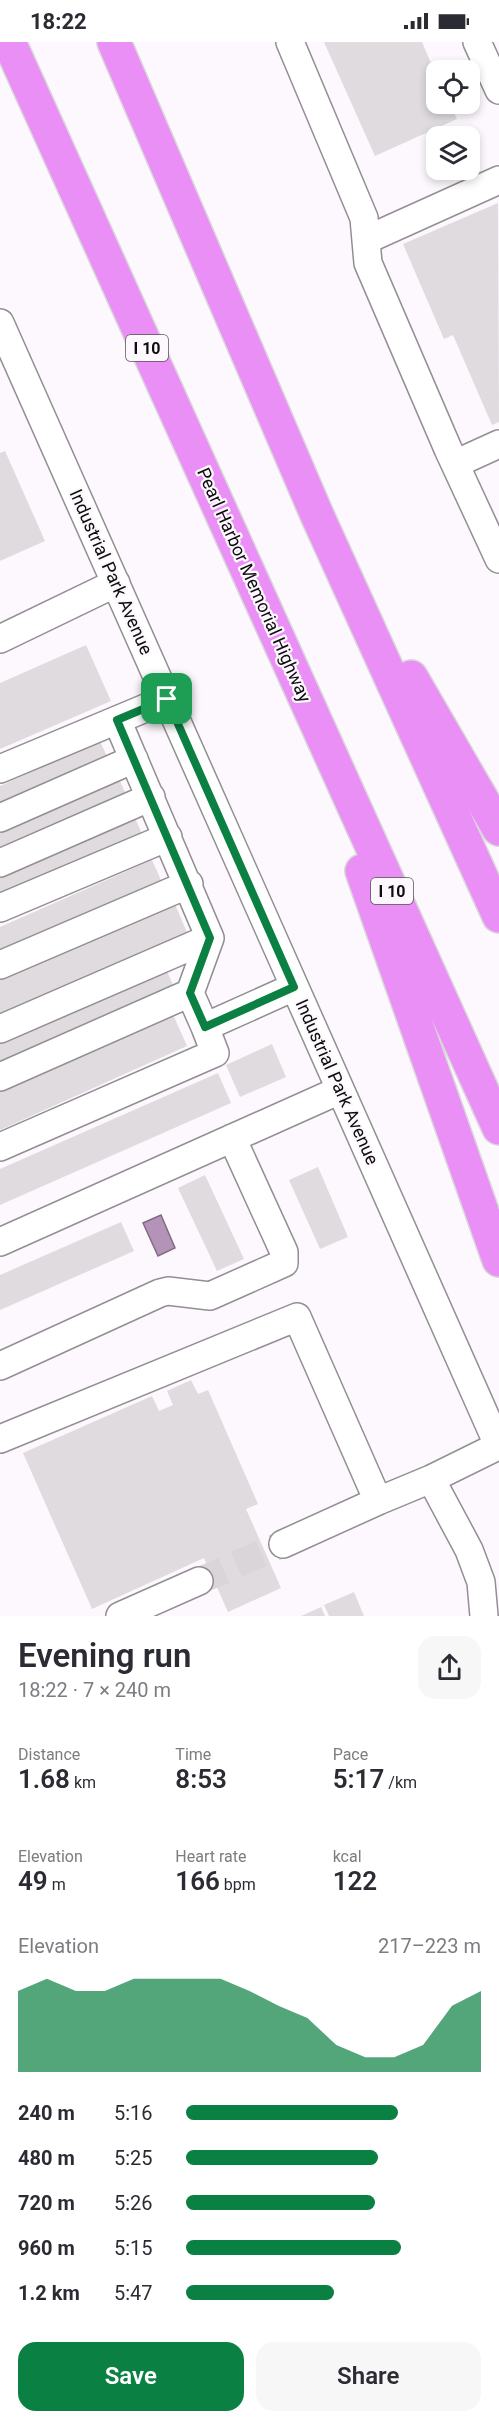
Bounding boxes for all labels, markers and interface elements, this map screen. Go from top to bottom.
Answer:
text: 18:22 [30,9,87,34]
map controls [426,60,480,180]
button: locate [426,60,480,114]
button: layers [426,126,480,180]
road number: I 10 [126,335,168,361]
street label: Pearl Harbor Memorial Highway [193,464,316,706]
street label: Industrial Park Avenue [66,486,157,658]
pin [141,673,192,724]
icon: arrive [150,682,183,715]
road number: I 10 [371,878,413,904]
street label: Industrial Park Avenue [292,996,383,1168]
text: Evening run [18,1636,191,1675]
button: share [418,1636,481,1699]
text: 18:22 · 7 × 240 m [18,1678,171,1702]
text: Distance [18,1745,80,1764]
text: Time [175,1745,211,1764]
text: Pace [333,1745,368,1764]
text: 1.68 [18,1764,70,1794]
text: 8:53 [175,1764,227,1794]
text: 5:17 [333,1764,384,1794]
text: km [70,1773,96,1792]
text: /km [384,1773,417,1792]
text: Elevation [18,1847,83,1866]
text: Heart rate [175,1847,246,1866]
text: kcal [333,1847,362,1866]
text: 49 [18,1866,48,1896]
text: 166 [175,1866,220,1896]
text: 122 [333,1866,377,1896]
text: m [48,1875,66,1894]
text: bpm [220,1875,256,1894]
text: Elevation [18,1934,99,1958]
text: 217–223 m [378,1934,481,1958]
text: 240 m [18,2101,75,2125]
text: 5:16 [114,2101,153,2125]
text: 480 m [18,2146,75,2170]
text: 5:25 [114,2146,153,2170]
text: 720 m [18,2191,75,2215]
text: 5:26 [114,2191,153,2215]
text: 960 m [18,2236,75,2260]
text: 5:15 [114,2236,153,2260]
text: 1.2 km [18,2281,80,2305]
text: 5:47 [114,2281,153,2305]
button: Save [18,2342,244,2411]
button: Share [256,2342,481,2411]

